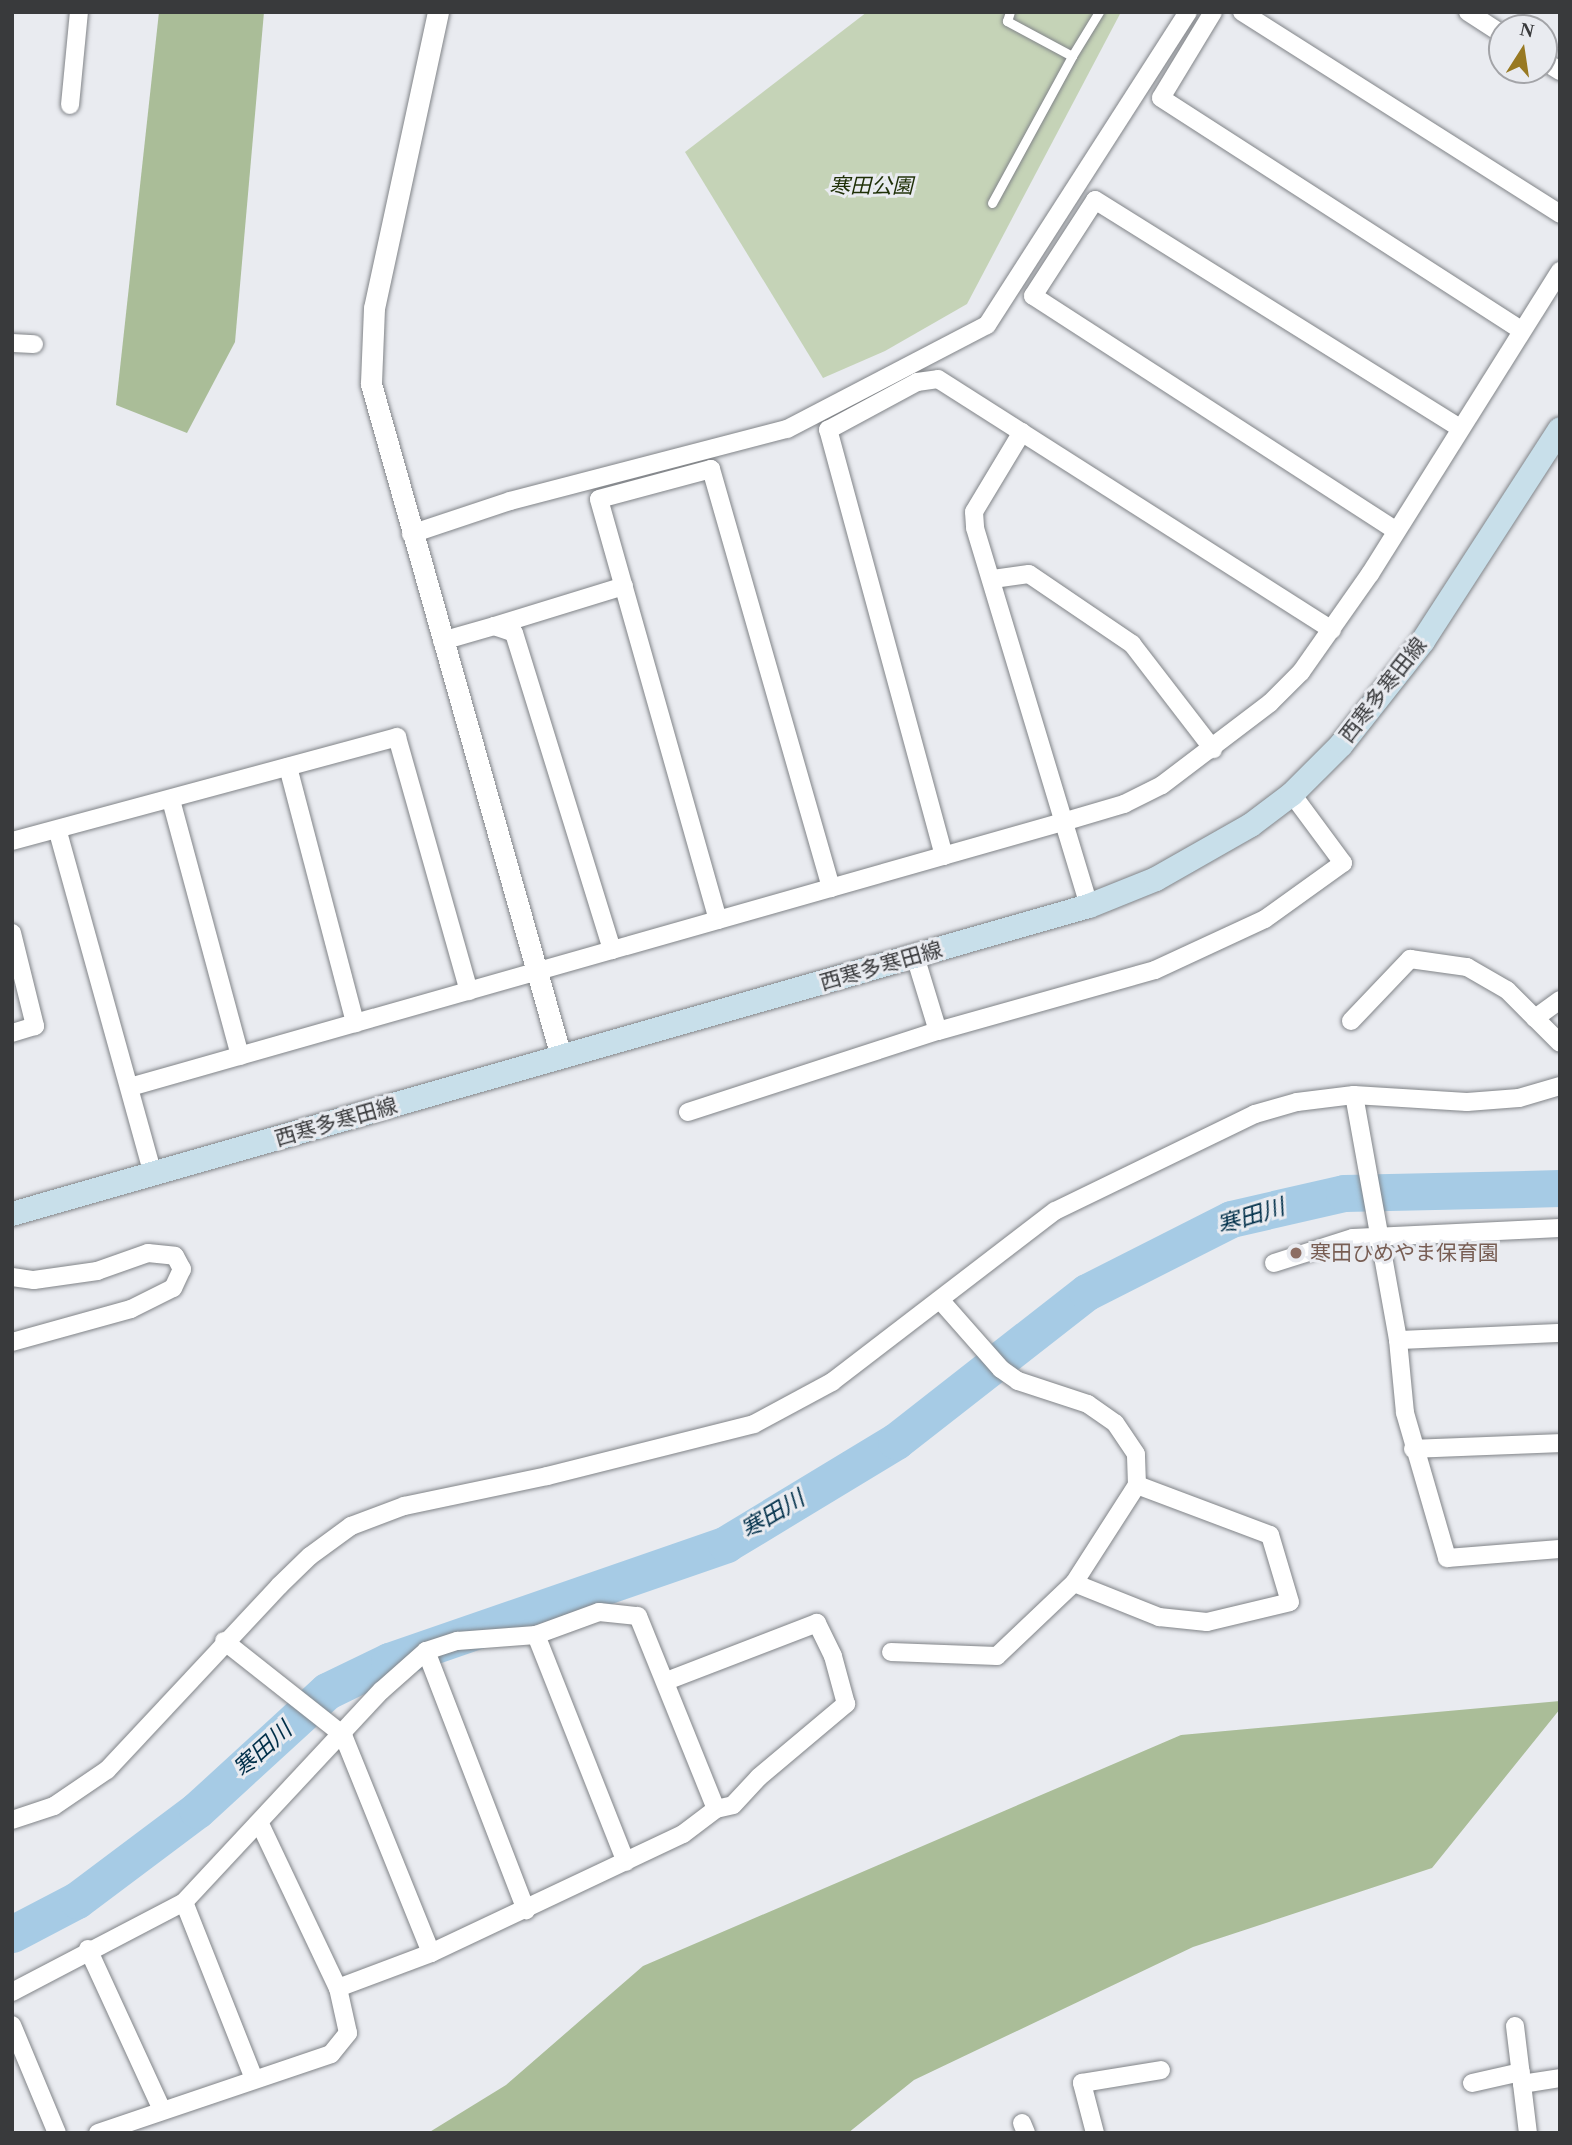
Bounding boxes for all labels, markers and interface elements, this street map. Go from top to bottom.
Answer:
north arrow [1488,14,1558,84]
text: N [1518,18,1536,42]
park label: 寒田公園 [829,173,913,199]
street label: 西寒多寒田線 [1334,633,1432,747]
street label: 西寒多寒田線 [817,937,945,995]
street label: 西寒多寒田線 [272,1093,400,1151]
water label: 寒田川 [1214,1194,1288,1240]
place label: 寒田ひめやま保育園 [1310,1240,1499,1266]
marker: 寒田ひめやま保育園 [1288,1245,1304,1261]
water label: 寒田川 [736,1485,810,1545]
water label: 寒田川 [228,1717,298,1783]

